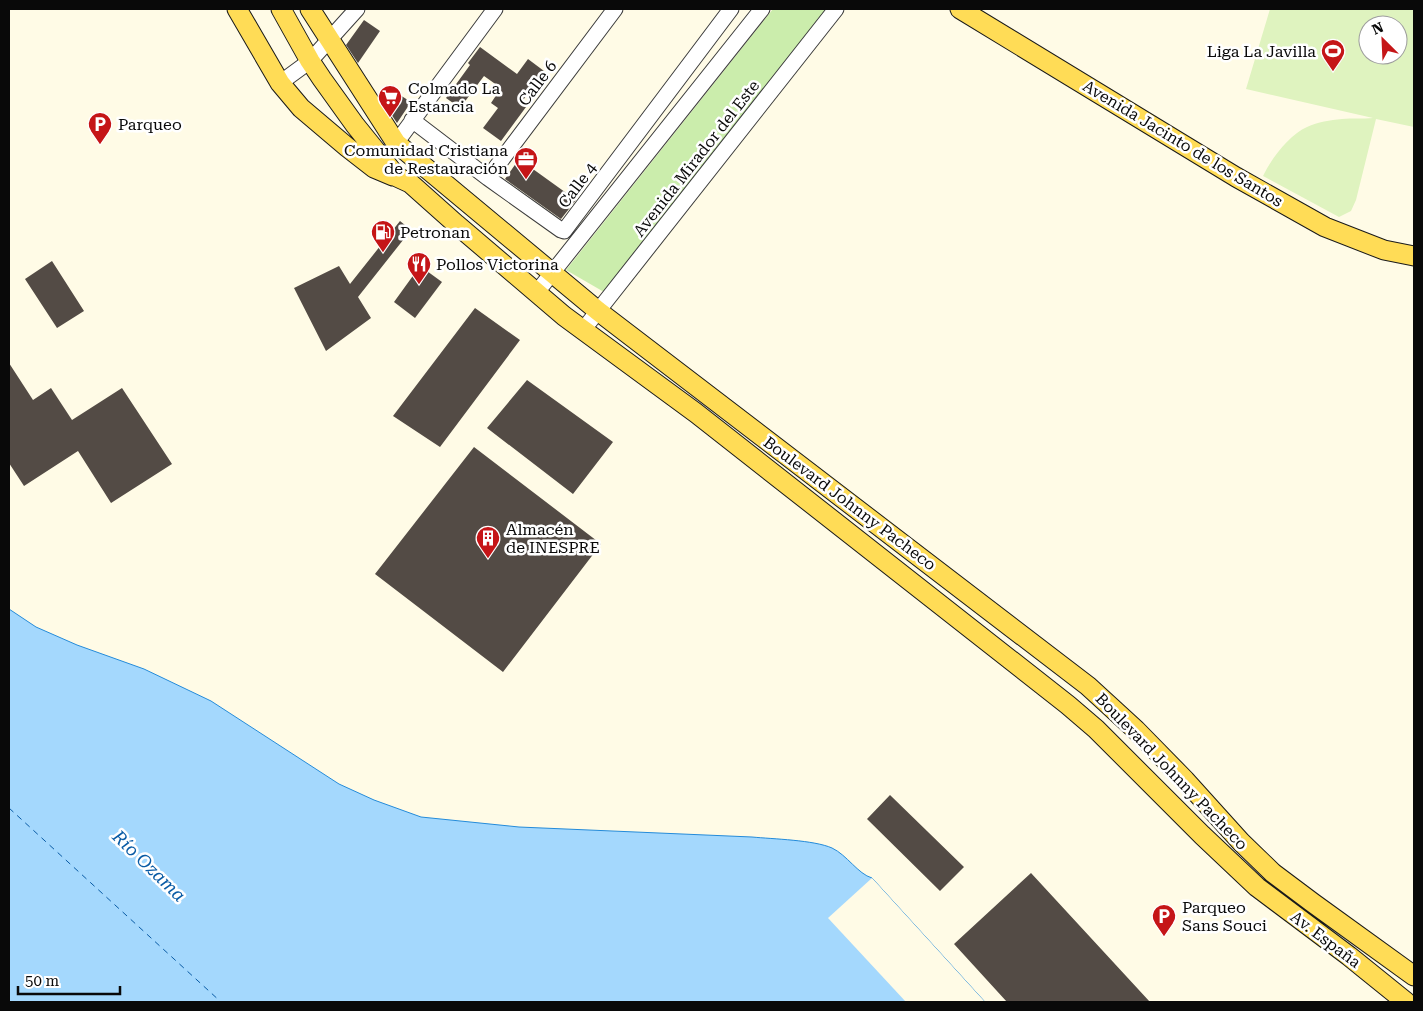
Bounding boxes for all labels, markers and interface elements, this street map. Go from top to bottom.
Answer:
north arrow [1358,15,1408,65]
text: N [1370,19,1386,38]
sports icon: Liga La Javilla [1320,38,1346,72]
place label: Liga La Javilla [1207,42,1316,61]
street label: Calle 6 [514,57,561,110]
street label: Avenida Mirador del Este [629,76,764,240]
street label: Avenida Jacinto de los Santos [1079,76,1286,211]
place label: Colmado La Estancia [408,79,501,116]
supermarket icon: Colmado La Estancia [377,84,403,118]
parking icon: Parqueo [87,111,113,145]
place label: Parqueo [118,115,182,134]
place label: Comunidad Cristiana de Restauración [344,141,508,178]
office icon: Comunidad Cristiana de Restauración [513,146,539,180]
street label: Calle 4 [554,159,601,212]
fuel station icon: Petronan [370,219,396,253]
place label: Petronan [400,223,470,242]
restaurant icon: Pollos Victorina [406,251,432,285]
place label: Pollos Victorina [436,255,559,274]
street label: Boulevard Johnny Pacheco [760,432,940,574]
place label: Almacén de INESPRE [506,520,600,557]
building icon: Almacén de INESPRE [475,525,501,559]
street label: Boulevard Johnny Pacheco [1092,689,1252,854]
water label: Río Ozama [108,825,190,906]
place label: Parqueo Sans Souci [1182,898,1267,935]
parking icon: Parqueo Sans Souci [1151,903,1177,937]
street label: Av. España [1287,907,1365,972]
scale bar [18,964,120,996]
text: 50 m [25,972,60,990]

